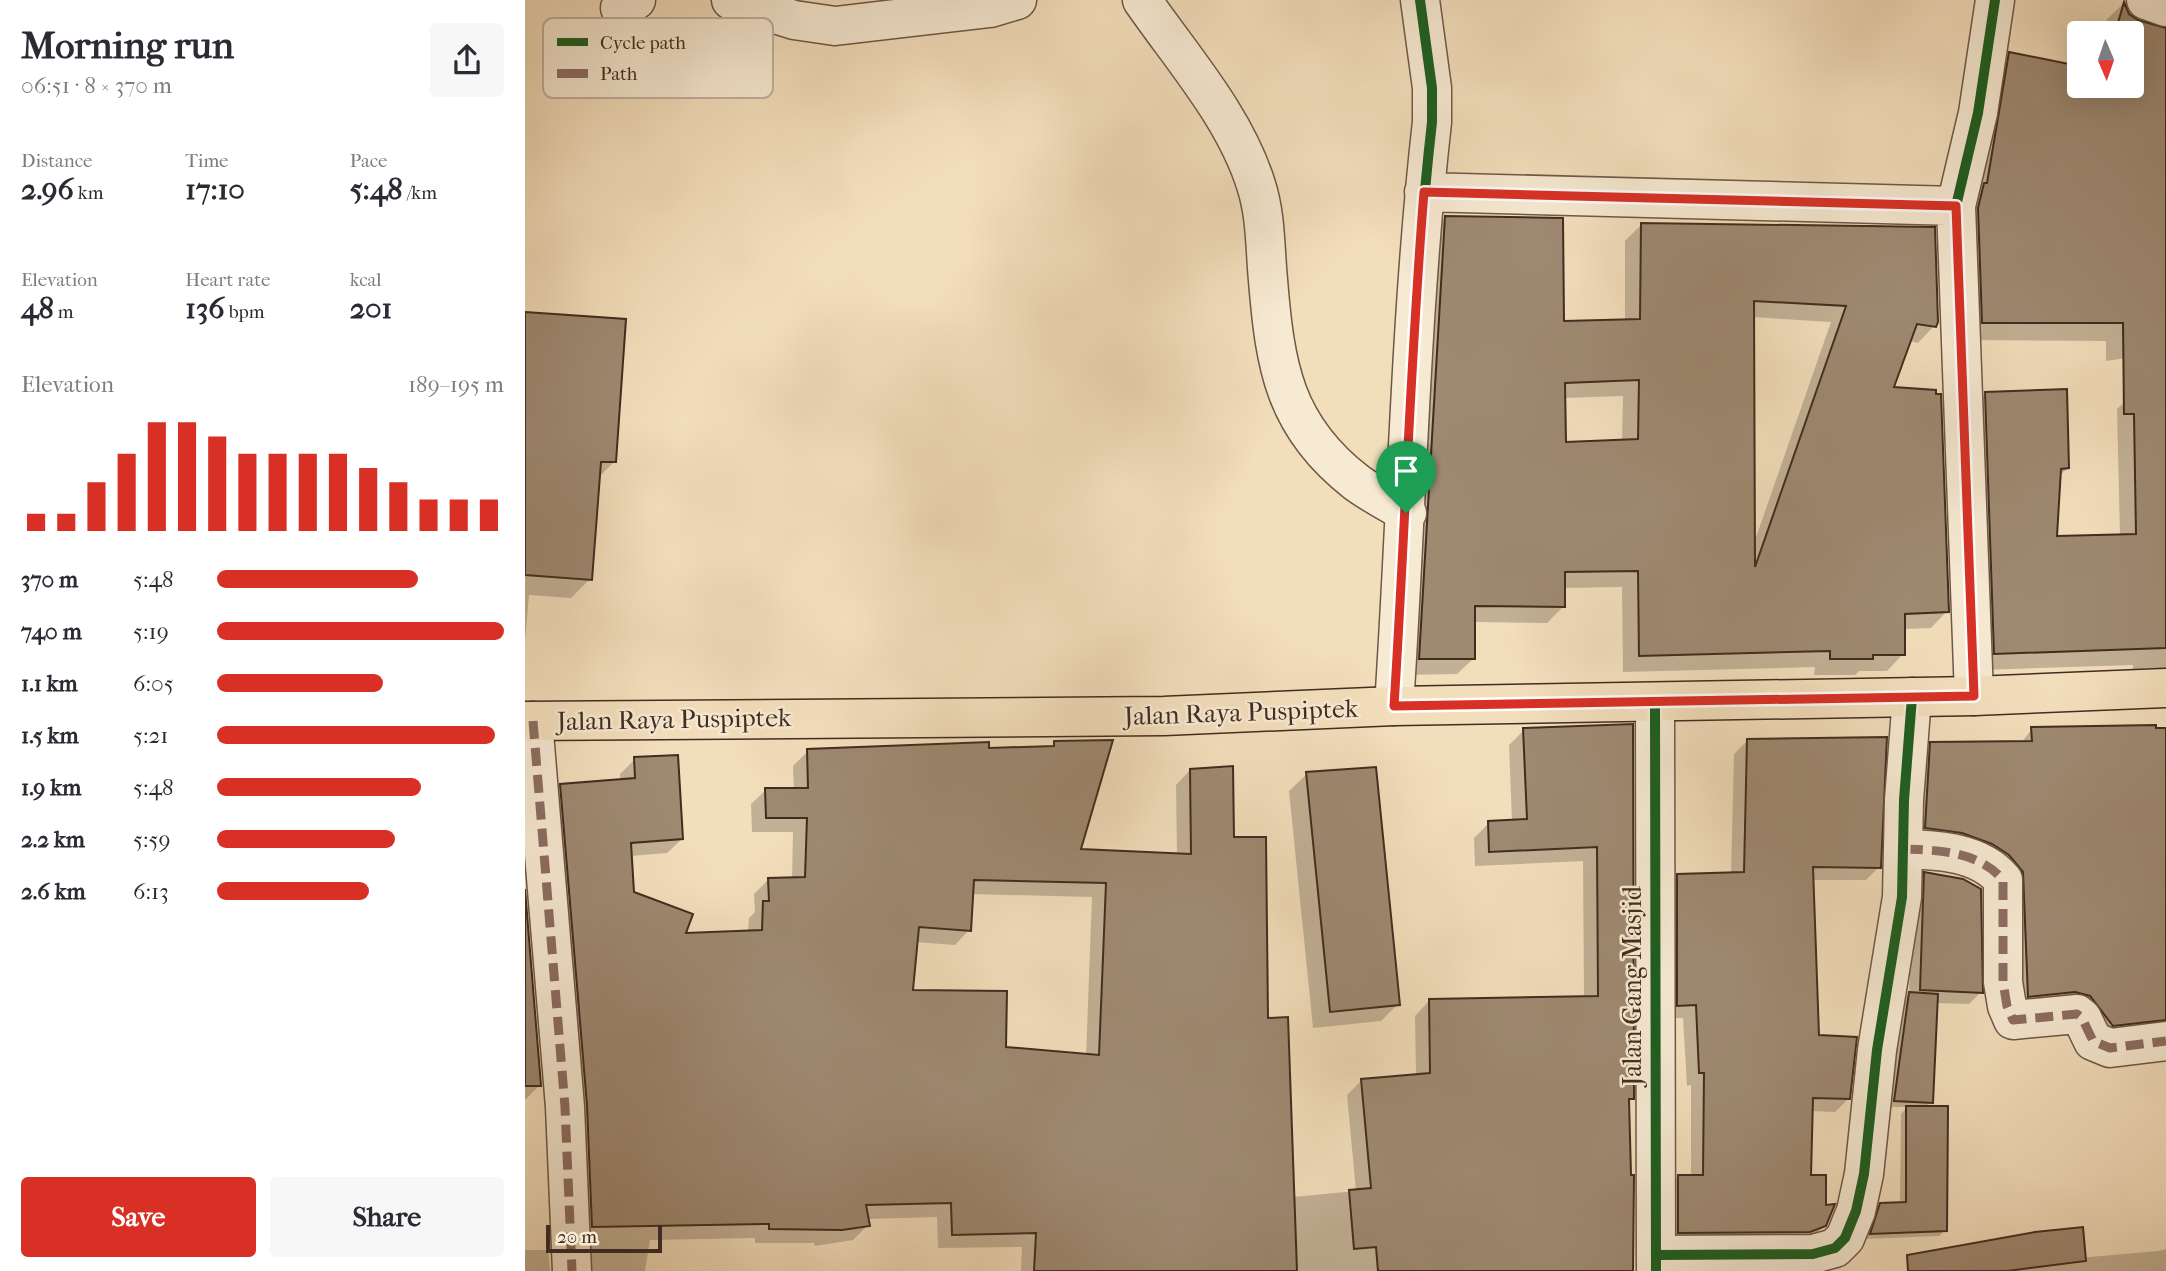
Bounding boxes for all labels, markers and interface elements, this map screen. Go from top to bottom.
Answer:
legend [543,18,773,98]
north arrow [2067,21,2144,98]
map controls [2067,21,2144,98]
text: Morning run [21,23,234,68]
button: share [430,23,504,97]
text: Cycle path [600,32,686,54]
text: Path [600,63,638,85]
text: 06:51 · 8 × 370 m [21,72,172,99]
text: Distance [21,150,92,172]
text: Time [185,150,229,172]
text: Pace [350,150,388,172]
text: 2.96 [21,172,74,207]
text: 17:10 [185,172,245,207]
text: 5:48 [350,172,403,207]
text: km [74,182,103,204]
text: /km [403,182,437,204]
text: Elevation [21,269,98,291]
text: Heart rate [185,269,270,291]
text: kcal [350,269,382,291]
text: 48 [21,291,54,326]
text: 136 [185,291,225,326]
text: 201 [350,291,392,326]
text: m [54,301,74,323]
text: bpm [225,301,265,323]
text: Elevation [21,371,114,398]
text: 189–195 m [408,371,504,398]
pin [1376,441,1436,513]
icon: arrive [1387,452,1425,490]
text: 370 m [21,566,78,593]
text: 5:48 [133,566,174,593]
text: 740 m [21,618,82,645]
text: 5:19 [133,618,169,645]
text: 1.1 km [21,670,78,697]
text: 6:05 [133,670,174,697]
street label: Jalan Raya Puspiptek [1121,693,1359,732]
street label: Jalan Raya Puspiptek [555,702,792,737]
text: 1.5 km [21,722,79,749]
text: 5:21 [133,722,169,749]
text: 1.9 km [21,774,81,801]
text: 5:48 [133,774,174,801]
text: 2.2 km [21,826,85,853]
text: 5:59 [133,826,171,853]
text: 2.6 km [21,878,86,905]
text: 6:13 [133,878,169,905]
street label: Jalan Gang Masjid [1617,885,1648,1088]
button: Save [21,1177,256,1257]
button: Share [270,1177,504,1257]
scale bar [546,1222,661,1254]
text: 20 m [557,1226,597,1248]

